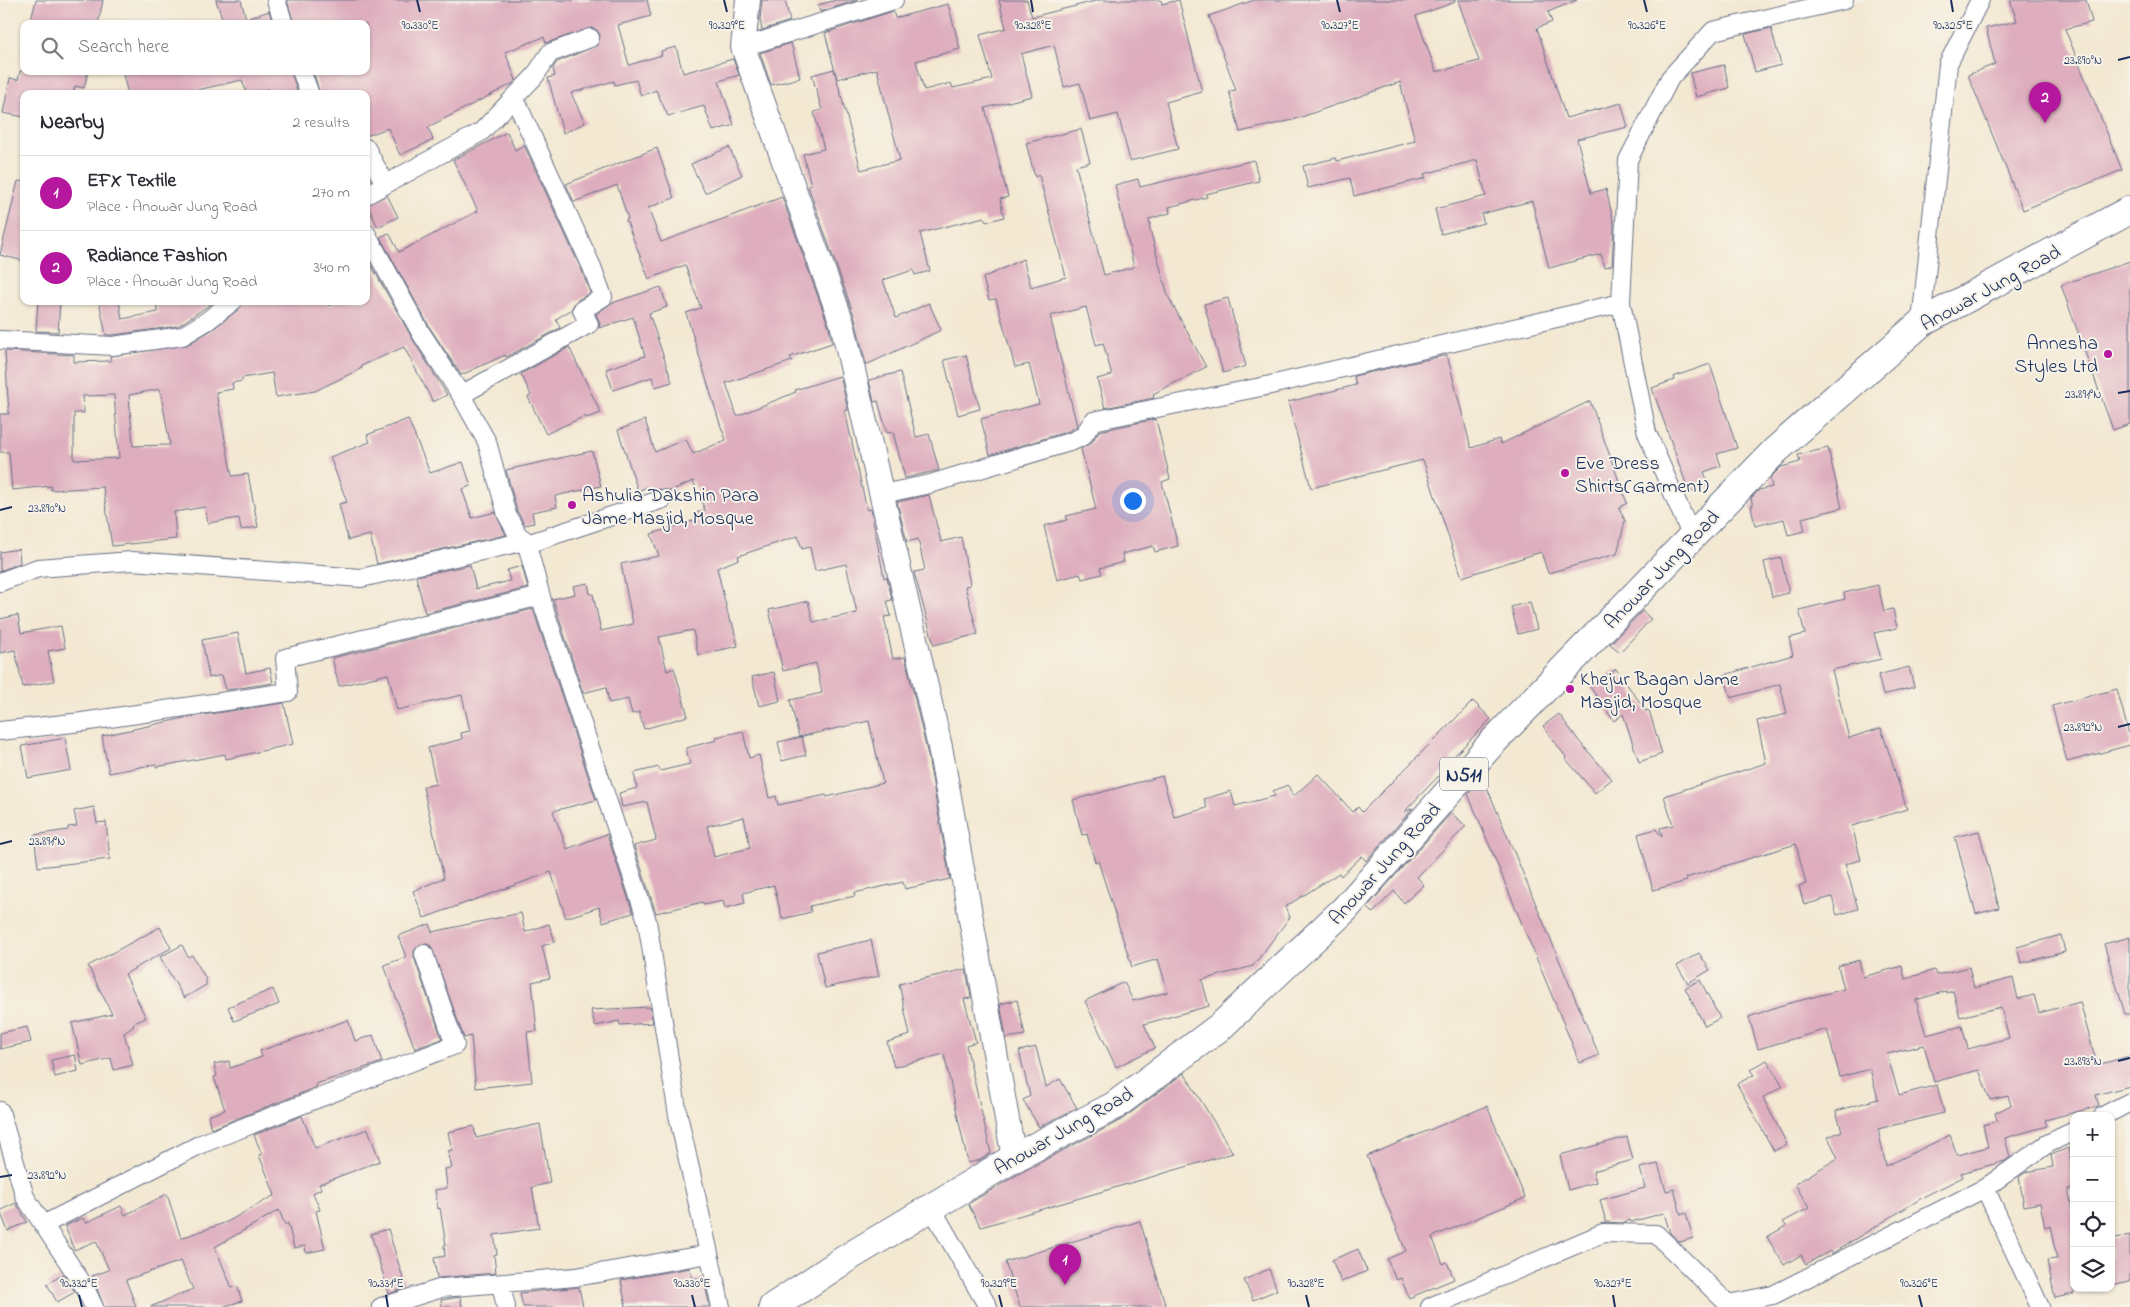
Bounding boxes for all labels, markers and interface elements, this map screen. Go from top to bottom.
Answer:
text: 90.330°E [402,17,438,35]
text: 90.329°E [709,17,745,35]
text: 90.328°E [1014,17,1052,35]
text: 90.327°E [1321,17,1359,35]
text: 90.326°E [1628,17,1666,35]
text: 90.325°E [1933,17,1973,35]
search box [20,20,370,75]
icon: search [38,34,66,62]
text: Search here [78,34,169,61]
text: 23.890°N [2064,52,2102,70]
pin: 2 [2029,82,2061,123]
text: Nearby [40,108,104,138]
text: 2 results [292,111,350,135]
text: EFX Textile [87,168,176,195]
text: 1 [53,181,59,205]
text: 270 m [312,181,350,205]
text: Place · Anowar Jung Road [87,195,257,219]
street label: Anowar Jung Road [1916,239,2067,341]
text: Radiance Fashion [87,243,227,270]
text: 2 [52,256,60,280]
text: 340 m [313,256,350,280]
text: Place · Anowar Jung Road [87,270,257,294]
place label: Annesha Styles Ltd [2014,330,2098,382]
marker: Annesha Styles Ltd [2102,348,2114,360]
text: 23.891°N [2065,386,2101,404]
place label: Eve Dress Shirts(Garment) [1575,450,1709,502]
marker: Eve Dress Shirts(Garment) [1559,467,1571,479]
place label: Ashulia Dakshin Para Jame Masjid, Mosque [582,482,759,534]
your location [1120,488,1146,514]
marker: Ashulia Dakshin Para Jame Masjid, Mosque [566,499,578,511]
text: 23.890°N [28,500,66,518]
street label: Anowar Jung Road [1598,504,1728,638]
place label: Khejur Bagan Jame Masjid, Mosque [1580,666,1739,718]
marker: Khejur Bagan Jame Masjid, Mosque [1564,683,1576,695]
text: 23.892°N [2064,719,2102,737]
road number: N511 [1440,758,1488,791]
street label: Anowar Jung Road [1323,797,1450,933]
text: 23.891°N [29,833,65,851]
text: 23.893°N [2064,1053,2102,1071]
street label: Anowar Jung Road [989,1081,1140,1185]
map controls [2070,1112,2115,1292]
button: + [2070,1112,2115,1157]
button: − [2070,1157,2115,1202]
text: 23.892°N [28,1167,66,1185]
button: locate [2070,1202,2115,1247]
pin: 1 [1049,1244,1081,1285]
button: layers [2070,1247,2115,1292]
text: 90.332°E [60,1275,98,1293]
text: 90.331°E [368,1275,404,1293]
text: 90.330°E [674,1275,710,1293]
text: 90.329°E [981,1275,1017,1293]
text: 90.328°E [1287,1275,1325,1293]
text: 90.327°E [1594,1275,1632,1293]
text: 90.326°E [1900,1275,1938,1293]

